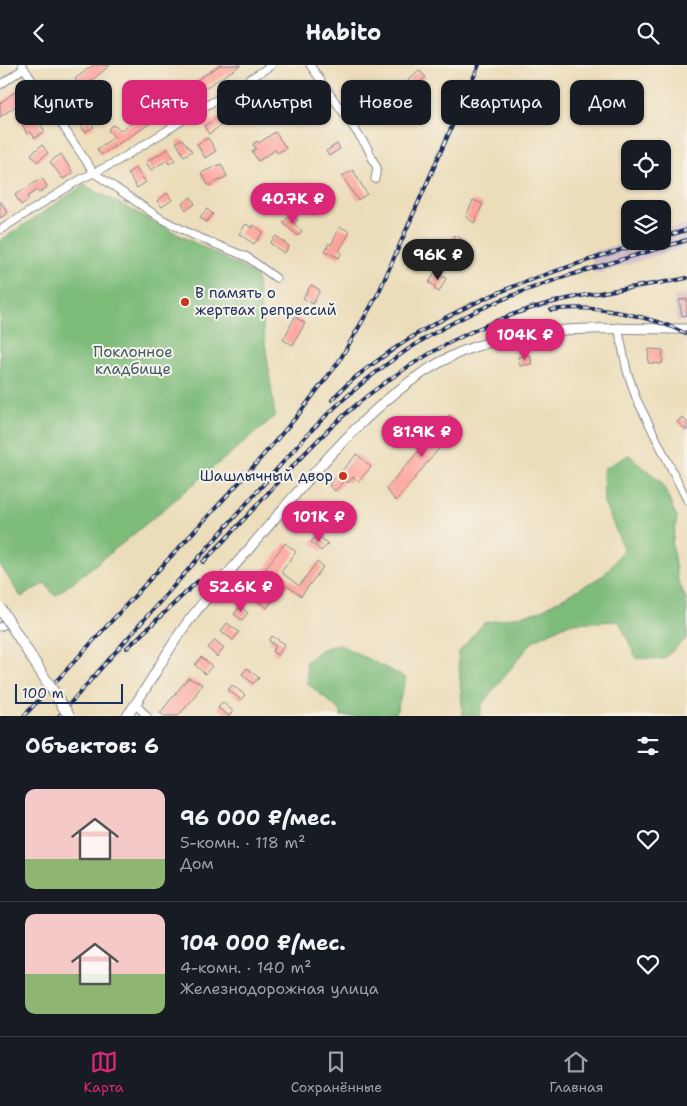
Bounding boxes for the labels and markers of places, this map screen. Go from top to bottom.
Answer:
pin: 40.7K ₽ [247,183,339,225]
pin: 96K ₽ [403,239,473,281]
place label: В память о жертвах репрессий [195,283,337,320]
marker: В память о жертвах репрессий [179,296,191,308]
pin: 104K ₽ [484,319,566,361]
pin: 81.9K ₽ [376,415,468,458]
place label: Шашлычный двор [200,466,333,486]
marker: Шашлычный двор [337,470,349,482]
pin: 101K ₽ [278,501,360,543]
pin: 52.6K ₽ [195,571,287,613]

